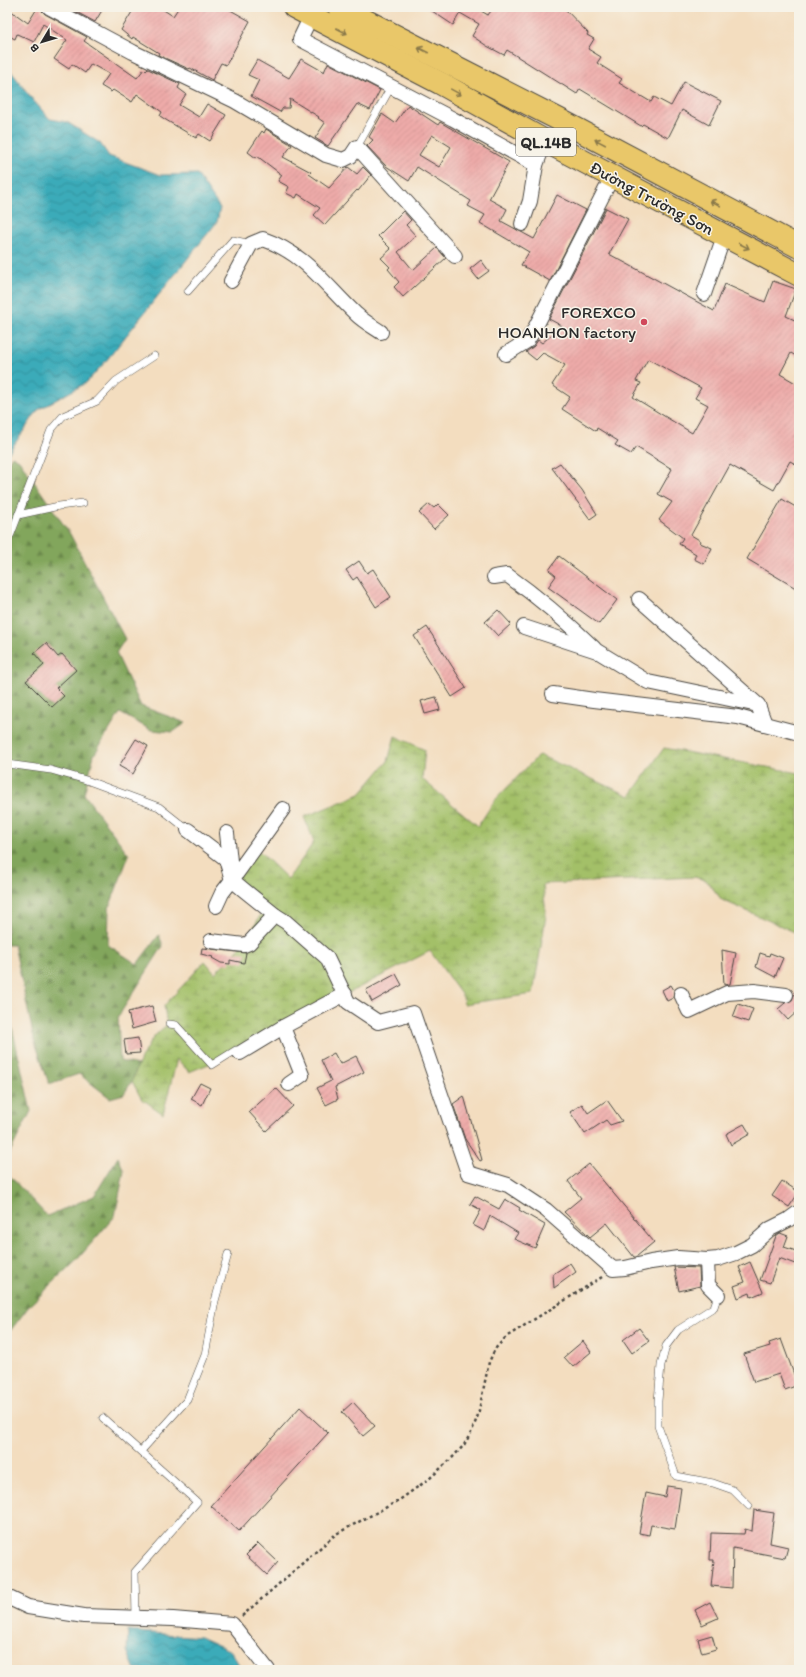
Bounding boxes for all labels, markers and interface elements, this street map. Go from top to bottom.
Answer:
north arrow [22,22,62,62]
one-way arrow [335,28,347,35]
text: B [27,41,42,55]
one-way arrow [417,45,429,53]
one-way arrow [450,88,462,96]
road number: QL.14B [516,128,576,156]
one-way arrow [594,137,606,145]
street label: Đường Trường Sơn [587,157,718,239]
one-way arrow [709,199,721,206]
one-way arrow [737,243,749,250]
place label: FOREXCO HOANHON factory [498,302,636,342]
marker: FOREXCO HOANHON factory [639,317,649,327]

